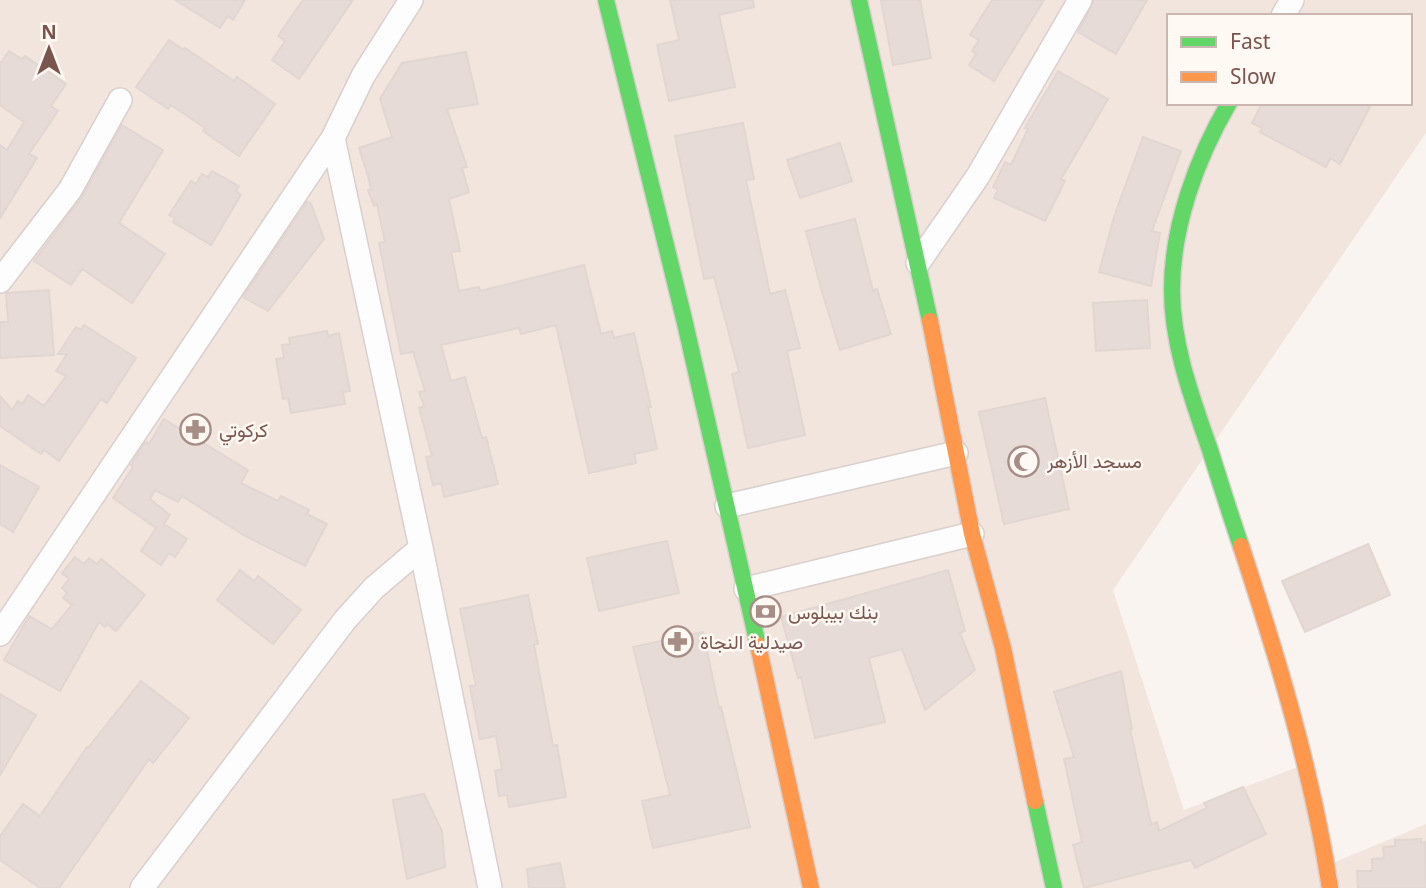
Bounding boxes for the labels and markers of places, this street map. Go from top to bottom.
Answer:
pharmacy icon: كركوتي [179,413,213,447]
place label: كركوتي [219,417,268,446]
mosque icon: مسجد الأزهر [1007,444,1041,478]
place label: مسجد الأزهر [1046,448,1142,474]
bank icon: بنك بيبلوس [748,595,782,629]
place label: بنك بيبلوس [788,599,878,625]
pharmacy icon: صيدلية النجاة [660,625,694,659]
place label: صيدلية النجاة [700,629,803,655]

